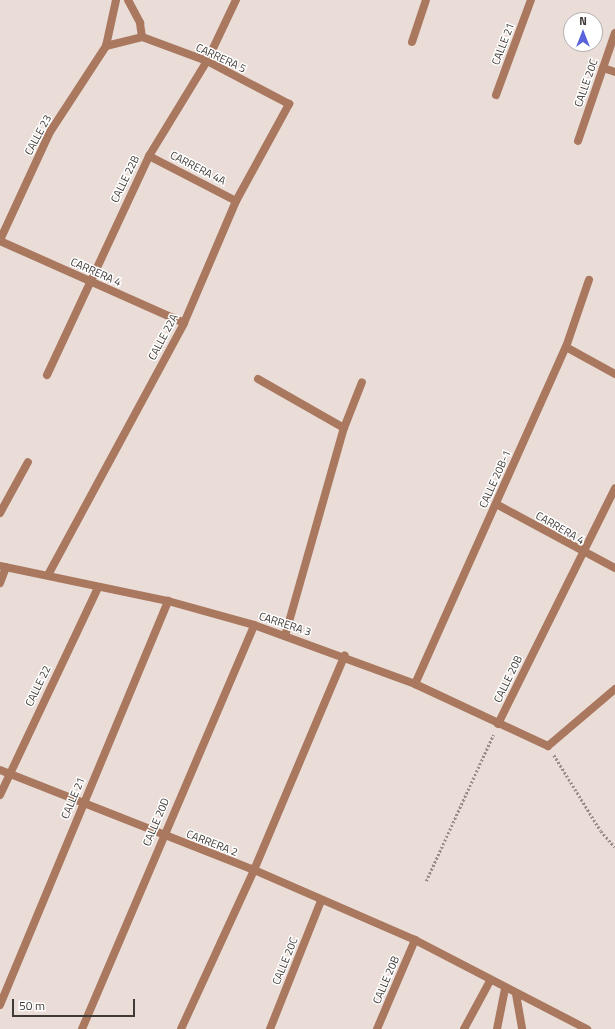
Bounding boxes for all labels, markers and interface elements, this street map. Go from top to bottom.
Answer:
north arrow [563,12,603,52]
text: N [579,13,587,29]
street label: CALLE 21 [489,21,517,67]
street label: CARRERA 5 [194,41,248,75]
street label: CALLE 20C [572,57,600,109]
street label: CALLE 23 [22,113,54,157]
street label: CARRERA 4A [168,148,228,188]
street label: CALLE 22B [108,153,142,205]
street label: CARRERA 4 [69,255,123,289]
street label: CALLE 22A [145,312,181,362]
street label: CALLE 20B-1 [476,448,514,510]
street label: CARRERA 4 [533,509,587,547]
street label: CARRERA 3 [257,609,313,639]
street label: CALLE 20B [491,653,525,705]
street label: CALLE 22 [22,663,54,709]
street label: CALLE 21 [58,775,88,821]
street label: CALLE 20D [140,796,172,848]
street label: CARRERA 2 [184,827,240,859]
street label: CALLE 20C [270,935,300,987]
street label: CALLE 20B [370,954,402,1006]
scale bar [14,991,137,1017]
text: 50 m [19,996,45,1015]

